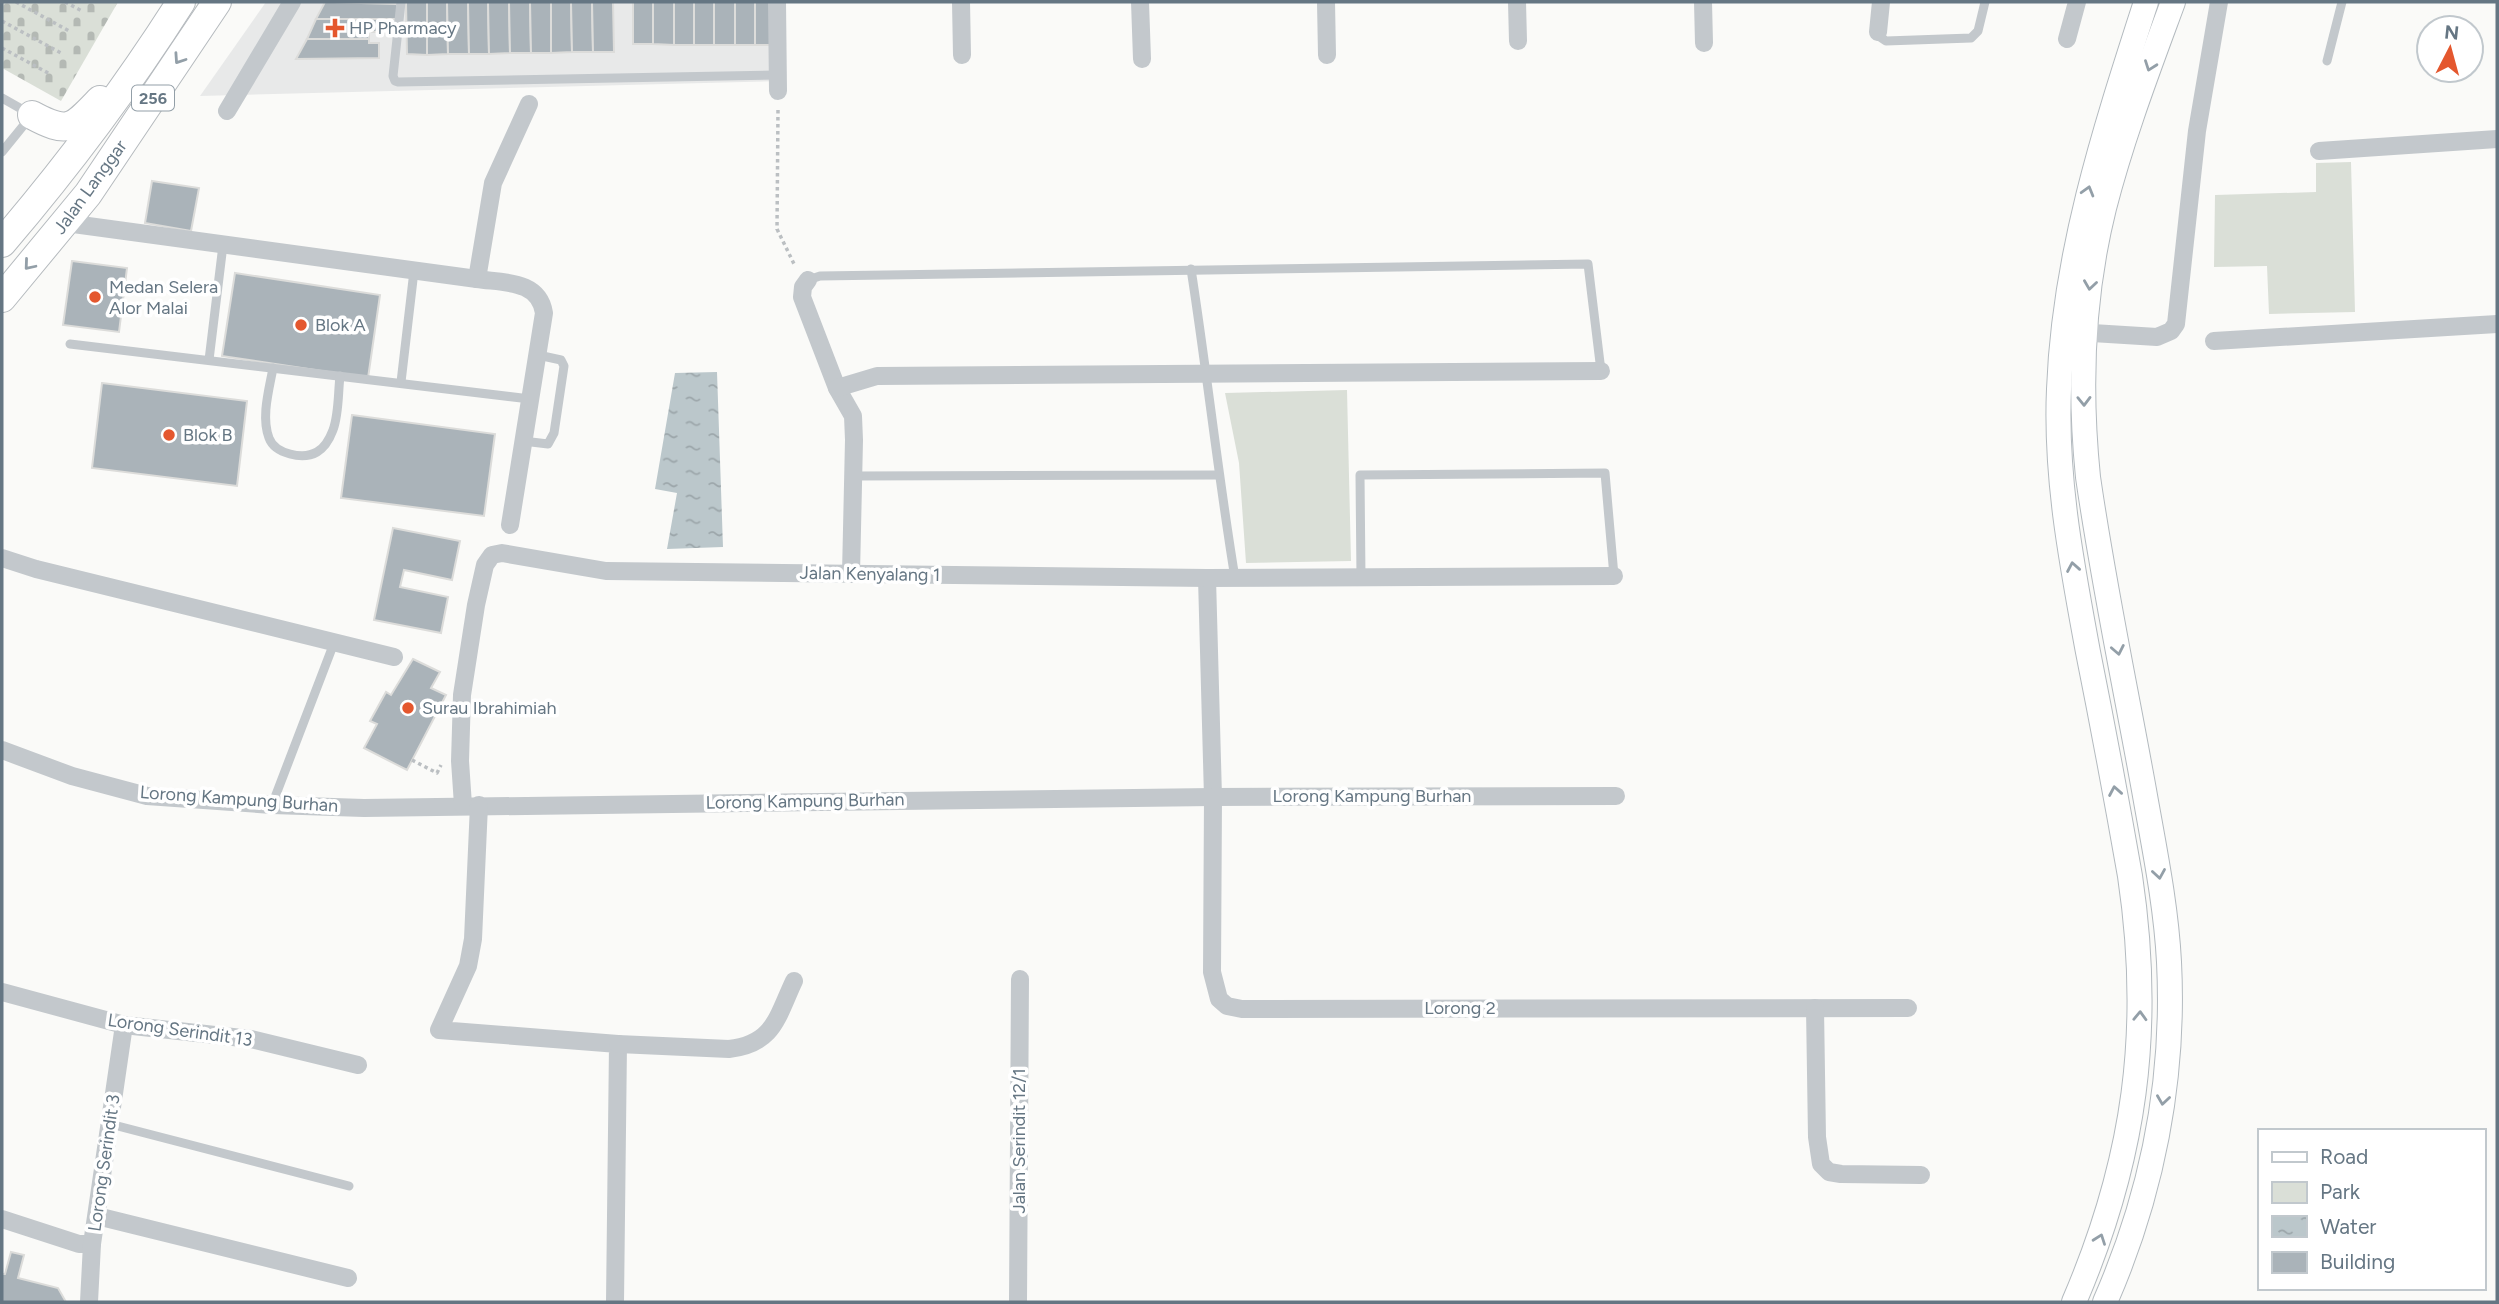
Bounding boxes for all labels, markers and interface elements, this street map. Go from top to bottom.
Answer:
north arrow [2415,14,2485,84]
place label: HP Pharmacy [349,17,457,39]
marker: HP Pharmacy [327,20,343,36]
text: N [2443,20,2460,45]
one-way arrow [175,51,188,64]
one-way arrow [2144,59,2158,71]
road number: 256 [132,86,174,110]
street label: Jalan Langgar [48,136,132,238]
one-way arrow [2080,186,2094,198]
one-way arrow [25,257,38,270]
place label: Medan Selera Alor Malai [109,276,218,319]
one-way arrow [2083,279,2098,291]
marker: Medan Selera Alor Malai [87,289,103,305]
place label: Blok A [315,314,366,336]
marker: Blok A [293,317,309,333]
one-way arrow [2076,396,2091,407]
place label: Blok B [183,424,233,446]
marker: Blok B [161,427,177,443]
one-way arrow [2066,561,2081,573]
street label: Jalan Kenyalang 1 [799,562,941,586]
one-way arrow [2109,644,2124,656]
place label: Surau Ibrahimiah [422,697,556,719]
marker: Surau Ibrahimiah [400,700,416,716]
street label: Lorong Kampung Burhan [139,781,339,817]
street label: Lorong Kampung Burhan [1273,785,1471,807]
one-way arrow [2108,785,2123,797]
street label: Lorong Kampung Burhan [705,788,905,814]
one-way arrow [2151,868,2166,880]
street label: Lorong 2 [1424,997,1496,1019]
street label: Lorong Serindit 13 [106,1009,254,1051]
one-way arrow [2133,1010,2148,1021]
street label: Jalan Serindit 12/1 [1008,1068,1030,1214]
street label: Lorong Serindit 3 [83,1093,125,1233]
one-way arrow [2155,1094,2170,1106]
legend [2258,1129,2485,1290]
text: Road [2320,1144,2368,1169]
text: Park [2320,1179,2361,1204]
text: Water [2320,1214,2376,1239]
one-way arrow [2091,1233,2105,1245]
text: Building [2320,1249,2395,1274]

